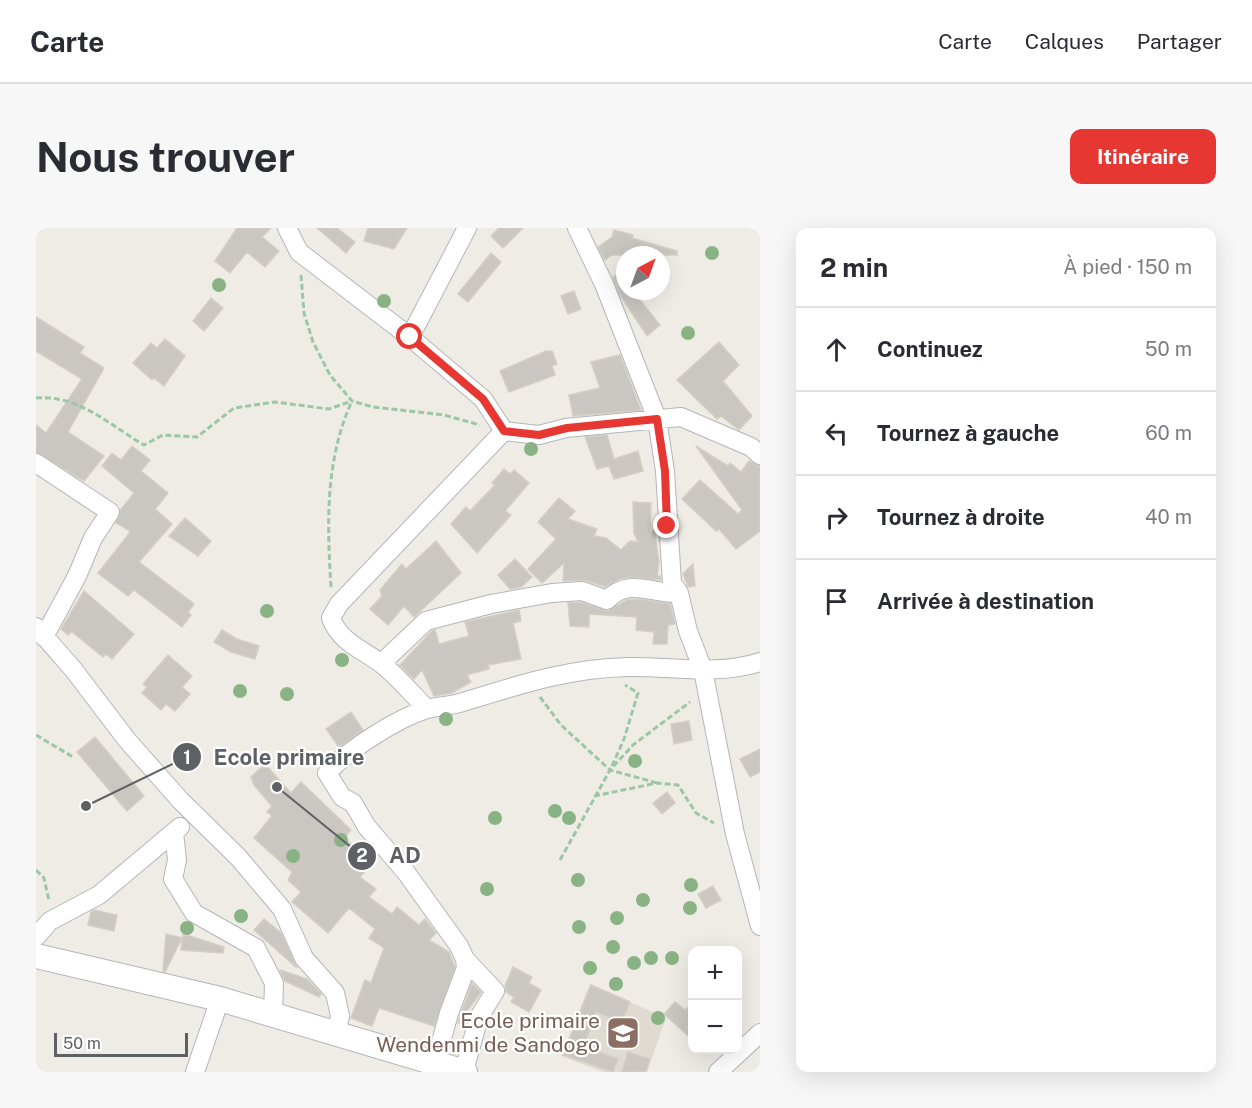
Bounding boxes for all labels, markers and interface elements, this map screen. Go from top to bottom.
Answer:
text: Carte [30,25,104,58]
text: Carte [938,29,992,54]
text: Calques [1025,29,1104,54]
text: Partager [1137,29,1222,54]
button: Itinéraire [1070,129,1216,184]
text: Nous trouver [36,132,295,181]
north arrow [616,246,670,300]
text: 2 min [820,252,888,283]
text: À pied · 150 m [1063,255,1192,279]
route start [396,323,422,349]
icon: ahead [820,333,853,366]
text: Continuez [877,336,983,362]
text: 50 m [1145,337,1192,361]
icon: left [820,417,853,450]
text: Tournez à gauche [877,420,1059,446]
text: 60 m [1145,421,1192,445]
icon: right [820,501,853,534]
text: Tournez à droite [877,504,1045,530]
text: 40 m [1145,505,1192,529]
route end [653,512,679,538]
icon: arrive [820,585,853,618]
text: Arrivée à destination [877,588,1094,614]
callout: Ecole primaire [172,737,377,777]
text: Ecole primaire [214,744,364,770]
text: 1 [183,747,191,768]
callout: AD [347,836,433,876]
text: AD [389,842,421,868]
text: 2 [356,845,368,866]
map controls [688,946,742,1054]
button: + [688,946,742,1000]
button: − [688,1000,742,1054]
place label: Ecole primaire Wendenmi de Sandogo [376,1008,600,1057]
school or university icon: Ecole primaire Wendenmi de Sandogo [605,1015,641,1051]
scale bar [54,1030,188,1058]
text: 50 m [63,1034,101,1053]

